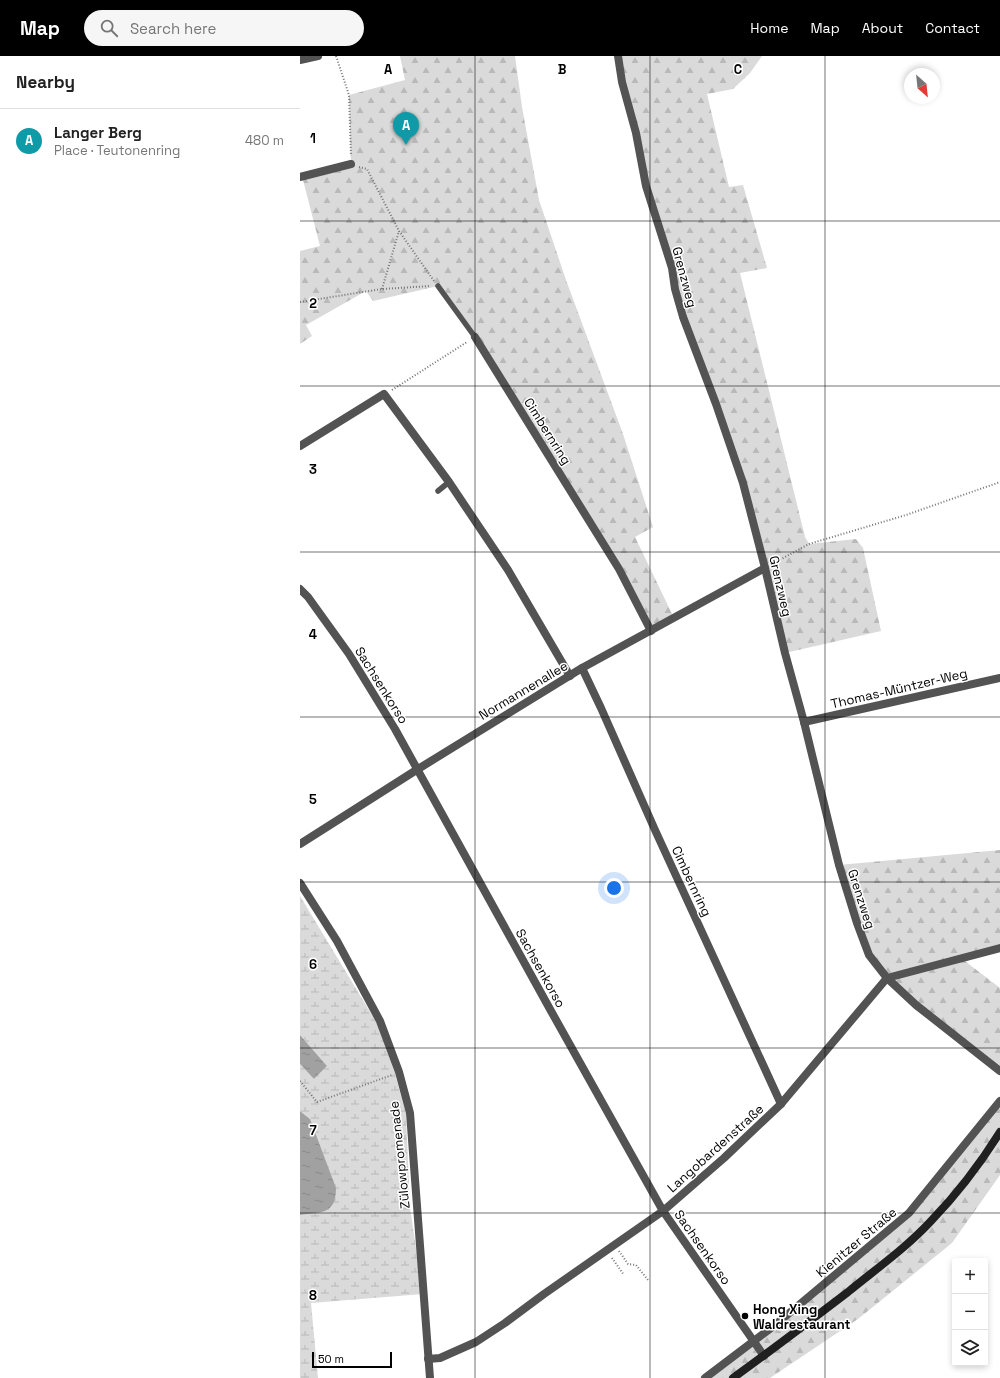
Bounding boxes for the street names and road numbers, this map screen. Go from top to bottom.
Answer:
street label: Grenzweg [668,245,701,309]
street label: Cimbernring [520,395,575,468]
street label: Grenzweg [765,554,796,618]
street label: Sachsenkorso [351,643,412,727]
street label: Normannenallee [476,657,571,724]
street label: Thomas-Müntzer-Weg [829,664,969,712]
street label: Cimbernring [668,843,715,919]
street label: Grenzweg [844,867,879,931]
street label: Sachsenkorso [512,926,569,1011]
street label: Zülowpromenade [385,1100,414,1210]
street label: Langobardenstraße [664,1101,767,1196]
street label: Kienitzer Straße [812,1204,900,1281]
street label: Sachsenkorso [670,1206,735,1288]

